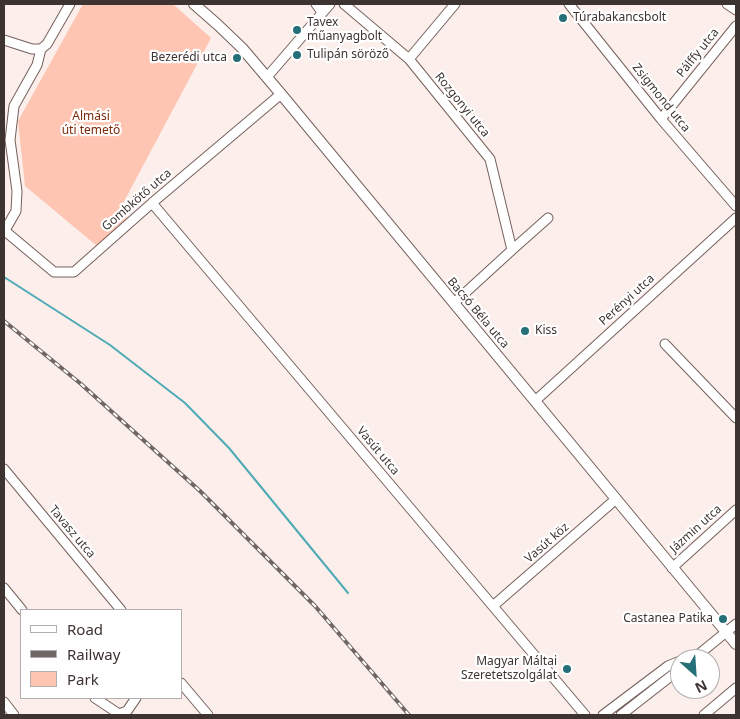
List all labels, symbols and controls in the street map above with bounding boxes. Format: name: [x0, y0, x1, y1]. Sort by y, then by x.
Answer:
place label: Túrabakancsbolt: [573, 11, 666, 25]
marker: Túrabakancsbolt: [557, 12, 569, 24]
place label: Tavex műanyagbolt: [307, 16, 382, 44]
marker: Tavex műanyagbolt: [291, 24, 303, 36]
street label: Pálffy utca: [674, 26, 722, 80]
place label: Tulipán söröző: [307, 48, 389, 62]
marker: Tulipán söröző: [291, 49, 303, 61]
place label: Bezerédi utca: [151, 51, 227, 65]
marker: Bezerédi utca: [231, 52, 243, 64]
street label: Zsigmond utca: [629, 61, 693, 135]
street label: Rozgonyi utca: [432, 70, 492, 140]
park label: Almási úti temető: [62, 110, 120, 138]
street label: Gombkötő utca: [99, 166, 175, 234]
street label: Perényi utca: [596, 271, 658, 329]
street label: Bacsó Béla utca: [444, 275, 512, 351]
place label: Kiss: [535, 324, 557, 338]
marker: Kiss: [519, 325, 531, 337]
street label: Vasút utca: [354, 424, 402, 478]
street label: Jázmin utca: [667, 502, 725, 556]
street label: Tavasz utca: [46, 503, 98, 561]
street label: Vasút köz: [522, 520, 572, 566]
legend: [20, 609, 182, 699]
place label: Castanea Patika: [623, 612, 713, 626]
marker: Castanea Patika: [717, 613, 729, 625]
text: Road: [67, 619, 103, 639]
text: Railway: [67, 644, 120, 664]
north arrow: [670, 649, 720, 699]
place label: Magyar Máltai Szeretetszolgálat: [461, 655, 557, 683]
marker: Magyar Máltai Szeretetszolgálat: [561, 663, 573, 675]
text: Park: [67, 669, 99, 689]
text: N: [692, 676, 711, 698]

